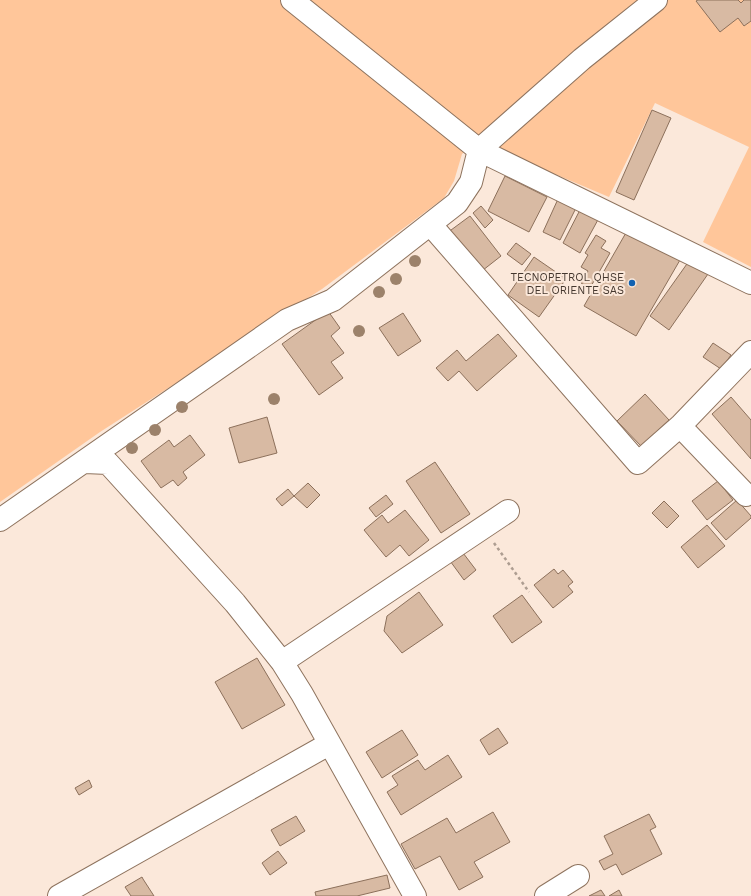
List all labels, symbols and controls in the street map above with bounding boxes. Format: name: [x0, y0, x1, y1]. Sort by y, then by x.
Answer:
place label: TECNOPETROL QHSE DEL ORIENTE SAS: [510, 271, 624, 297]
marker: TECNOPETROL QHSE DEL ORIENTE SAS: [627, 278, 637, 288]

